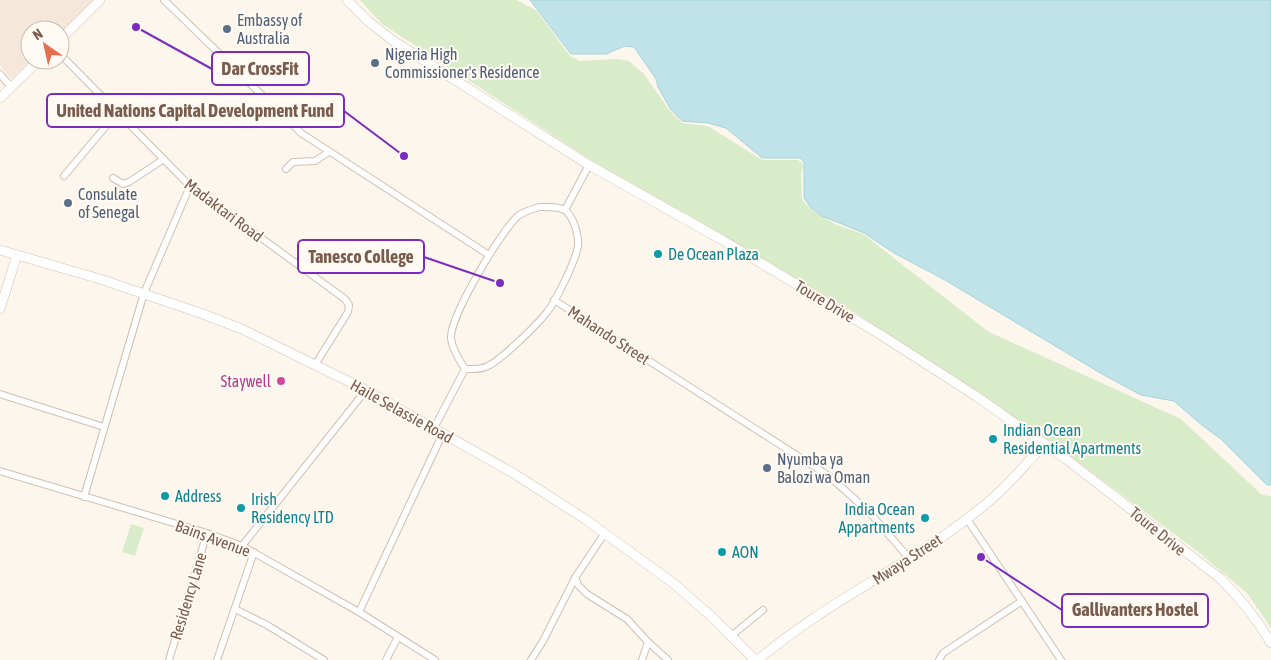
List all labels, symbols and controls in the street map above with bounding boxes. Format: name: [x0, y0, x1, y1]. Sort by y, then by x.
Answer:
place label: Embassy of Australia: [237, 11, 303, 47]
north arrow: [20, 20, 70, 70]
marker: Embassy of Australia: [221, 23, 233, 35]
text: N: [30, 25, 46, 43]
place label: Nigeria High Commissioner's Residence: [385, 45, 540, 81]
callout: Dar CrossFit: [212, 52, 309, 85]
marker: Nigeria High Commissioner's Residence: [369, 57, 381, 69]
text: Dar CrossFit: [221, 58, 300, 79]
callout: United Nations Capital Development Fund: [47, 94, 344, 127]
text: United Nations Capital Development Fund: [56, 100, 334, 121]
street label: Madaktari Road: [181, 175, 267, 245]
place label: Consulate of Senegal: [78, 185, 140, 222]
marker: Consulate of Senegal: [62, 197, 74, 209]
callout: Tanesco College: [298, 240, 424, 273]
place label: De Ocean Plaza: [668, 245, 759, 263]
text: Tanesco College: [308, 246, 414, 267]
marker: De Ocean Plaza: [652, 248, 664, 260]
street label: Toure Drive: [792, 276, 858, 326]
street label: Mahando Street: [565, 302, 653, 368]
place label: Staywell: [221, 372, 272, 391]
marker: Staywell: [275, 375, 287, 387]
street label: Haile Selassie Road: [348, 375, 456, 447]
place label: Indian Ocean Residential Apartments: [1003, 421, 1142, 458]
marker: Indian Ocean Residential Apartments: [987, 433, 999, 445]
place label: Nyumba ya Balozi wa Oman: [777, 450, 870, 486]
marker: Nyumba ya Balozi wa Oman: [761, 462, 773, 474]
place label: Address: [175, 487, 222, 505]
marker: Address: [159, 490, 171, 502]
place label: Irish Residency LTD: [251, 490, 334, 527]
place label: India Ocean Appartments: [839, 500, 915, 537]
marker: Irish Residency LTD: [235, 502, 247, 514]
street label: Toure Drive: [1126, 503, 1190, 559]
marker: India Ocean Appartments: [919, 512, 931, 524]
street label: Bains Avenue: [173, 516, 253, 560]
street label: Mwaya Street: [869, 530, 946, 589]
place label: AON: [732, 543, 759, 561]
marker: AON: [716, 546, 728, 558]
street label: Residency Lane: [166, 550, 211, 642]
callout: Gallivanters Hostel: [1062, 594, 1208, 627]
text: Gallivanters Hostel: [1072, 599, 1198, 620]

